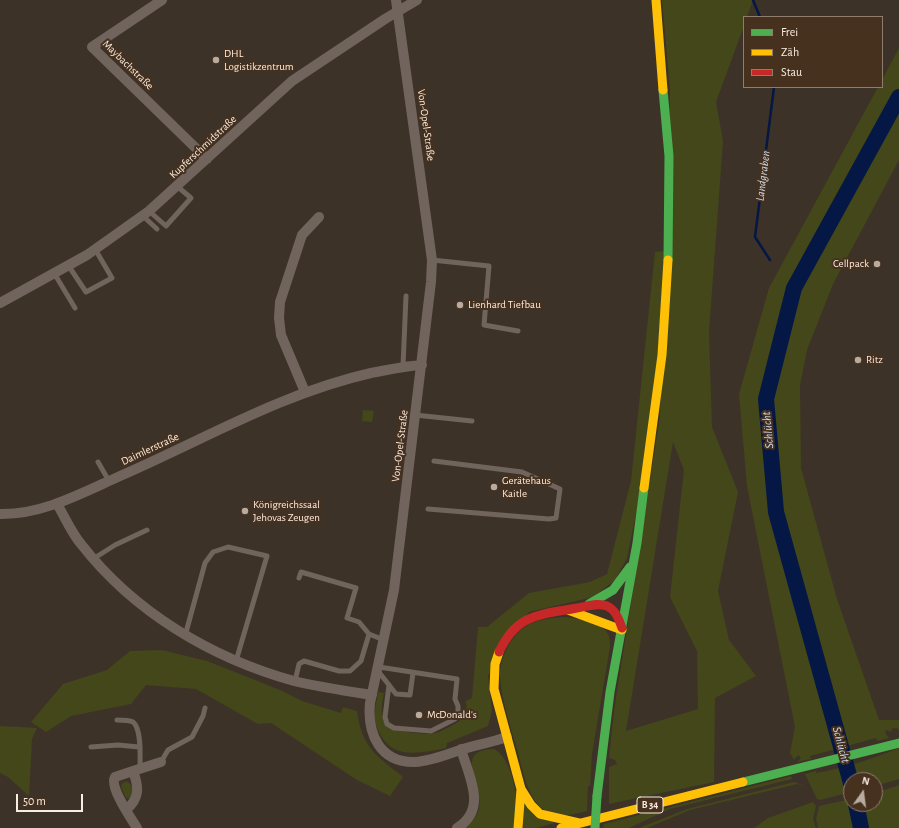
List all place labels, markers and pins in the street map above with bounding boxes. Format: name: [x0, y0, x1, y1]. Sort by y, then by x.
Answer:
place label: DHL Logistikzentrum: [224, 47, 294, 73]
marker: DHL Logistikzentrum: [211, 55, 221, 65]
place label: Cellpack: [833, 257, 869, 271]
marker: Cellpack: [872, 259, 882, 269]
place label: Lienhard Tiefbau: [468, 298, 541, 312]
marker: Lienhard Tiefbau: [455, 300, 465, 310]
place label: Ritz: [866, 353, 883, 367]
marker: Ritz: [853, 355, 863, 365]
place label: Gerätehaus Kaitle: [502, 474, 551, 500]
marker: Gerätehaus Kaitle: [489, 482, 499, 492]
place label: Königreichssaal Jehovas Zeugen: [253, 498, 320, 524]
marker: Königreichssaal Jehovas Zeugen: [240, 506, 250, 516]
place label: McDonald's: [427, 708, 477, 722]
marker: McDonald's: [414, 710, 424, 720]

